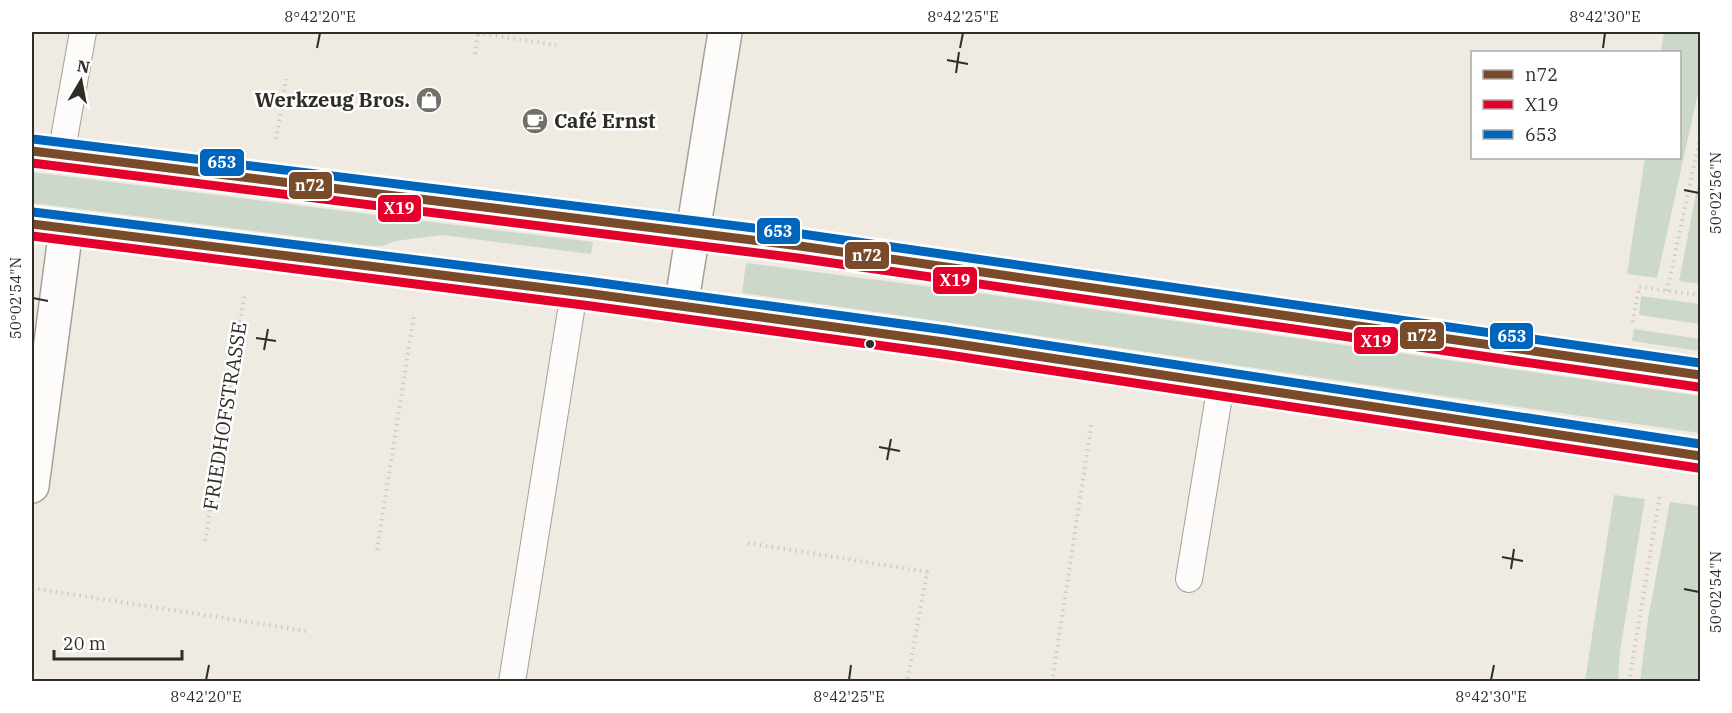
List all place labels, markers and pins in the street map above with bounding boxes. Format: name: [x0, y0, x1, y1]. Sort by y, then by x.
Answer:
shop icon: Werkzeug Bros.: [414, 85, 444, 115]
place label: Werkzeug Bros.: [255, 86, 410, 113]
cafe icon: Café Ernst: [520, 106, 550, 136]
place label: Café Ernst: [554, 107, 656, 134]
unlabelled marker: [864, 338, 876, 350]

